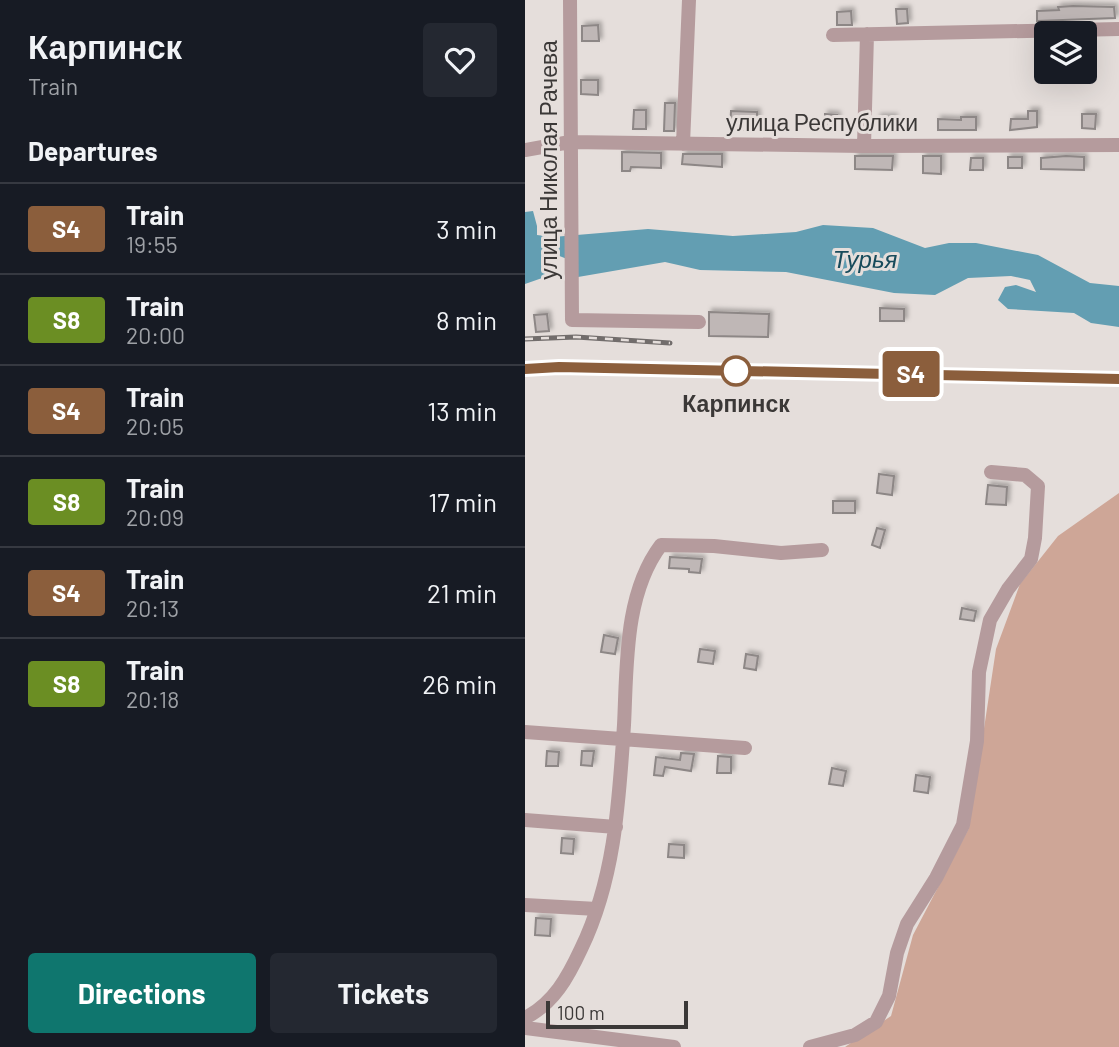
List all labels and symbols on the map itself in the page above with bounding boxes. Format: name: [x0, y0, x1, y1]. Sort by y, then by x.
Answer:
street label: улица Николая Рачева: [534, 40, 562, 280]
street label: улица Республики: [726, 108, 918, 136]
water label: Турья: [833, 244, 898, 273]
line badge: S4: [879, 351, 943, 397]
marker: Карпинск: [721, 356, 751, 386]
place label: Карпинск: [682, 389, 790, 417]
scale bar: [546, 998, 688, 1030]

